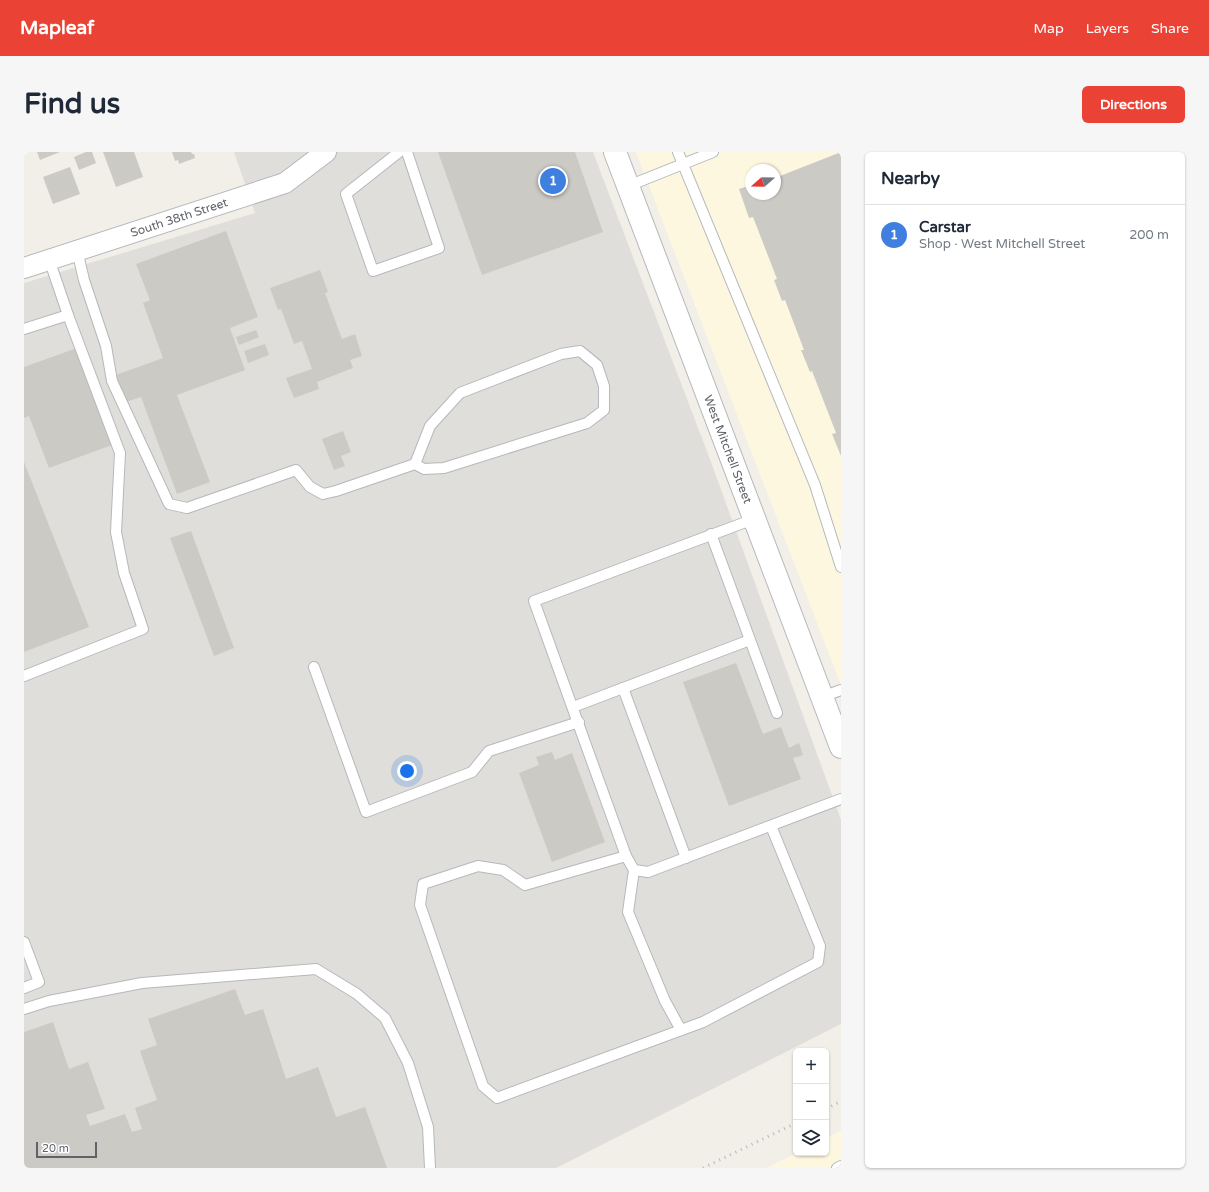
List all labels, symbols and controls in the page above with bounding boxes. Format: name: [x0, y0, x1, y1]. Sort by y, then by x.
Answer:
text: Mapleaf: [20, 17, 94, 39]
text: Map: [1034, 20, 1064, 37]
text: Layers: [1086, 20, 1129, 37]
text: Share: [1151, 20, 1189, 37]
button: Directions: [1082, 86, 1185, 123]
text: Find us: [24, 87, 120, 121]
north arrow: [745, 164, 781, 200]
pin: 1: [540, 166, 566, 196]
text: Nearby: [881, 168, 940, 189]
street label: South 38th Street: [129, 195, 230, 240]
text: Carstar: [919, 218, 971, 236]
text: 1: [890, 227, 898, 243]
text: 200 m: [1129, 227, 1169, 243]
text: Shop · West Mitchell Street: [919, 236, 1085, 252]
street label: West Mitchell Street: [701, 393, 755, 506]
your location: [397, 761, 417, 781]
map controls: [793, 1048, 829, 1156]
button: +: [793, 1048, 829, 1084]
button: −: [793, 1084, 829, 1120]
button: layers: [793, 1120, 829, 1156]
scale bar: [36, 1140, 97, 1159]
text: 20 m: [42, 1142, 69, 1155]

